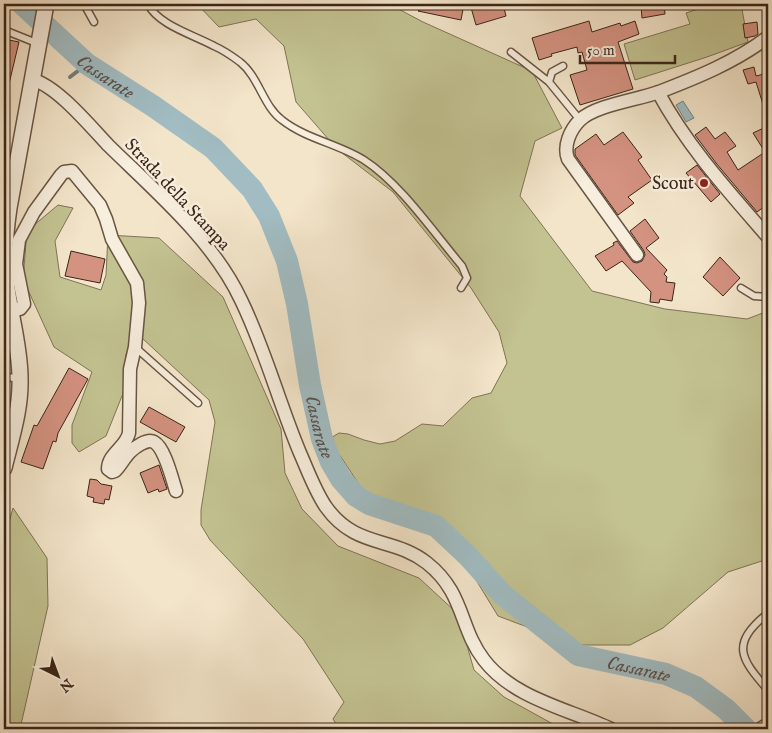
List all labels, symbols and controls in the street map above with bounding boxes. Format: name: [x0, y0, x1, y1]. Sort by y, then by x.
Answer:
scale bar: [580, 32, 674, 64]
text: 50 m: [587, 41, 615, 60]
water label: Cassarate: [70, 50, 139, 106]
street label: Strada della Stampa: [119, 134, 235, 256]
place label: Scout: [652, 173, 694, 196]
marker: Scout: [698, 177, 710, 189]
water label: Cassarate: [299, 393, 339, 463]
north arrow: [32, 650, 82, 700]
water label: Cassarate: [605, 652, 675, 689]
text: N: [56, 674, 77, 696]

